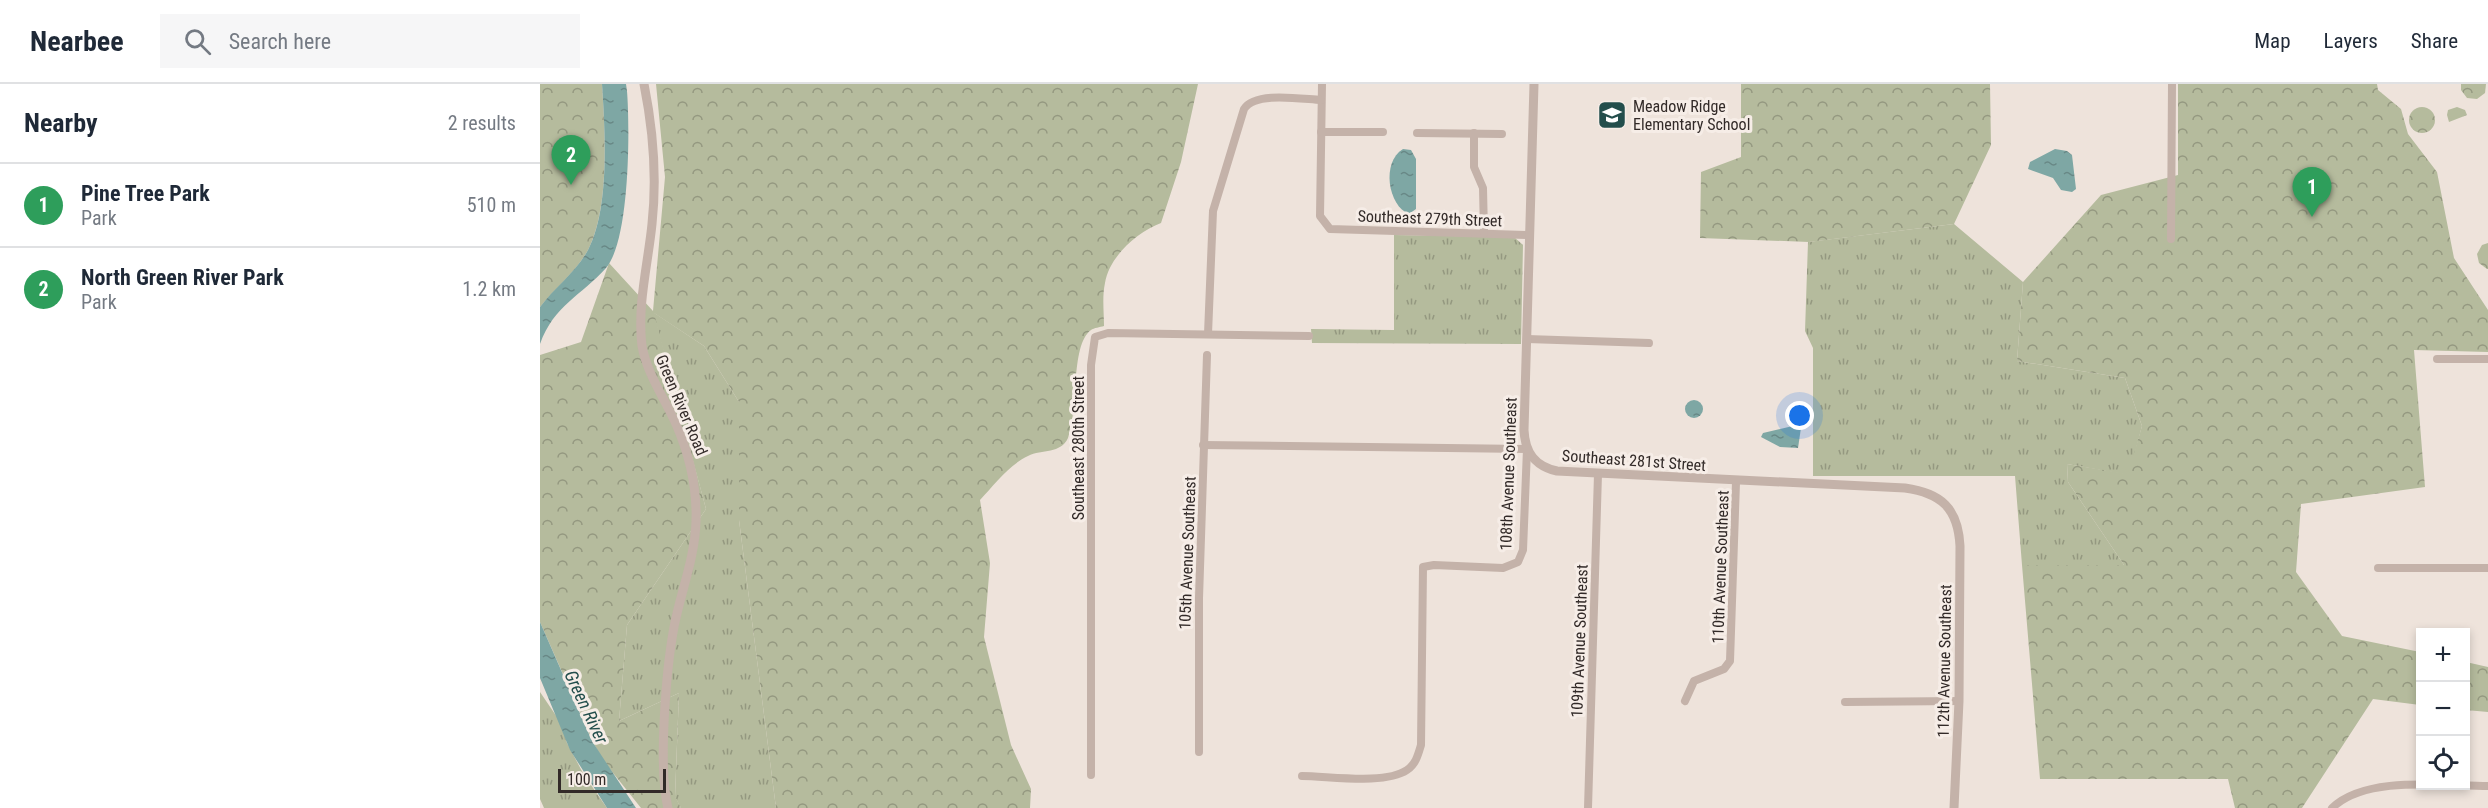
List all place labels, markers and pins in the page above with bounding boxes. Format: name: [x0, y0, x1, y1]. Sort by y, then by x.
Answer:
place label: Meadow Ridge Elementary School: [1633, 97, 1750, 134]
school or university icon: Meadow Ridge Elementary School: [1596, 99, 1628, 131]
pin: 2: [552, 135, 591, 185]
pin: 1: [2292, 168, 2332, 217]

